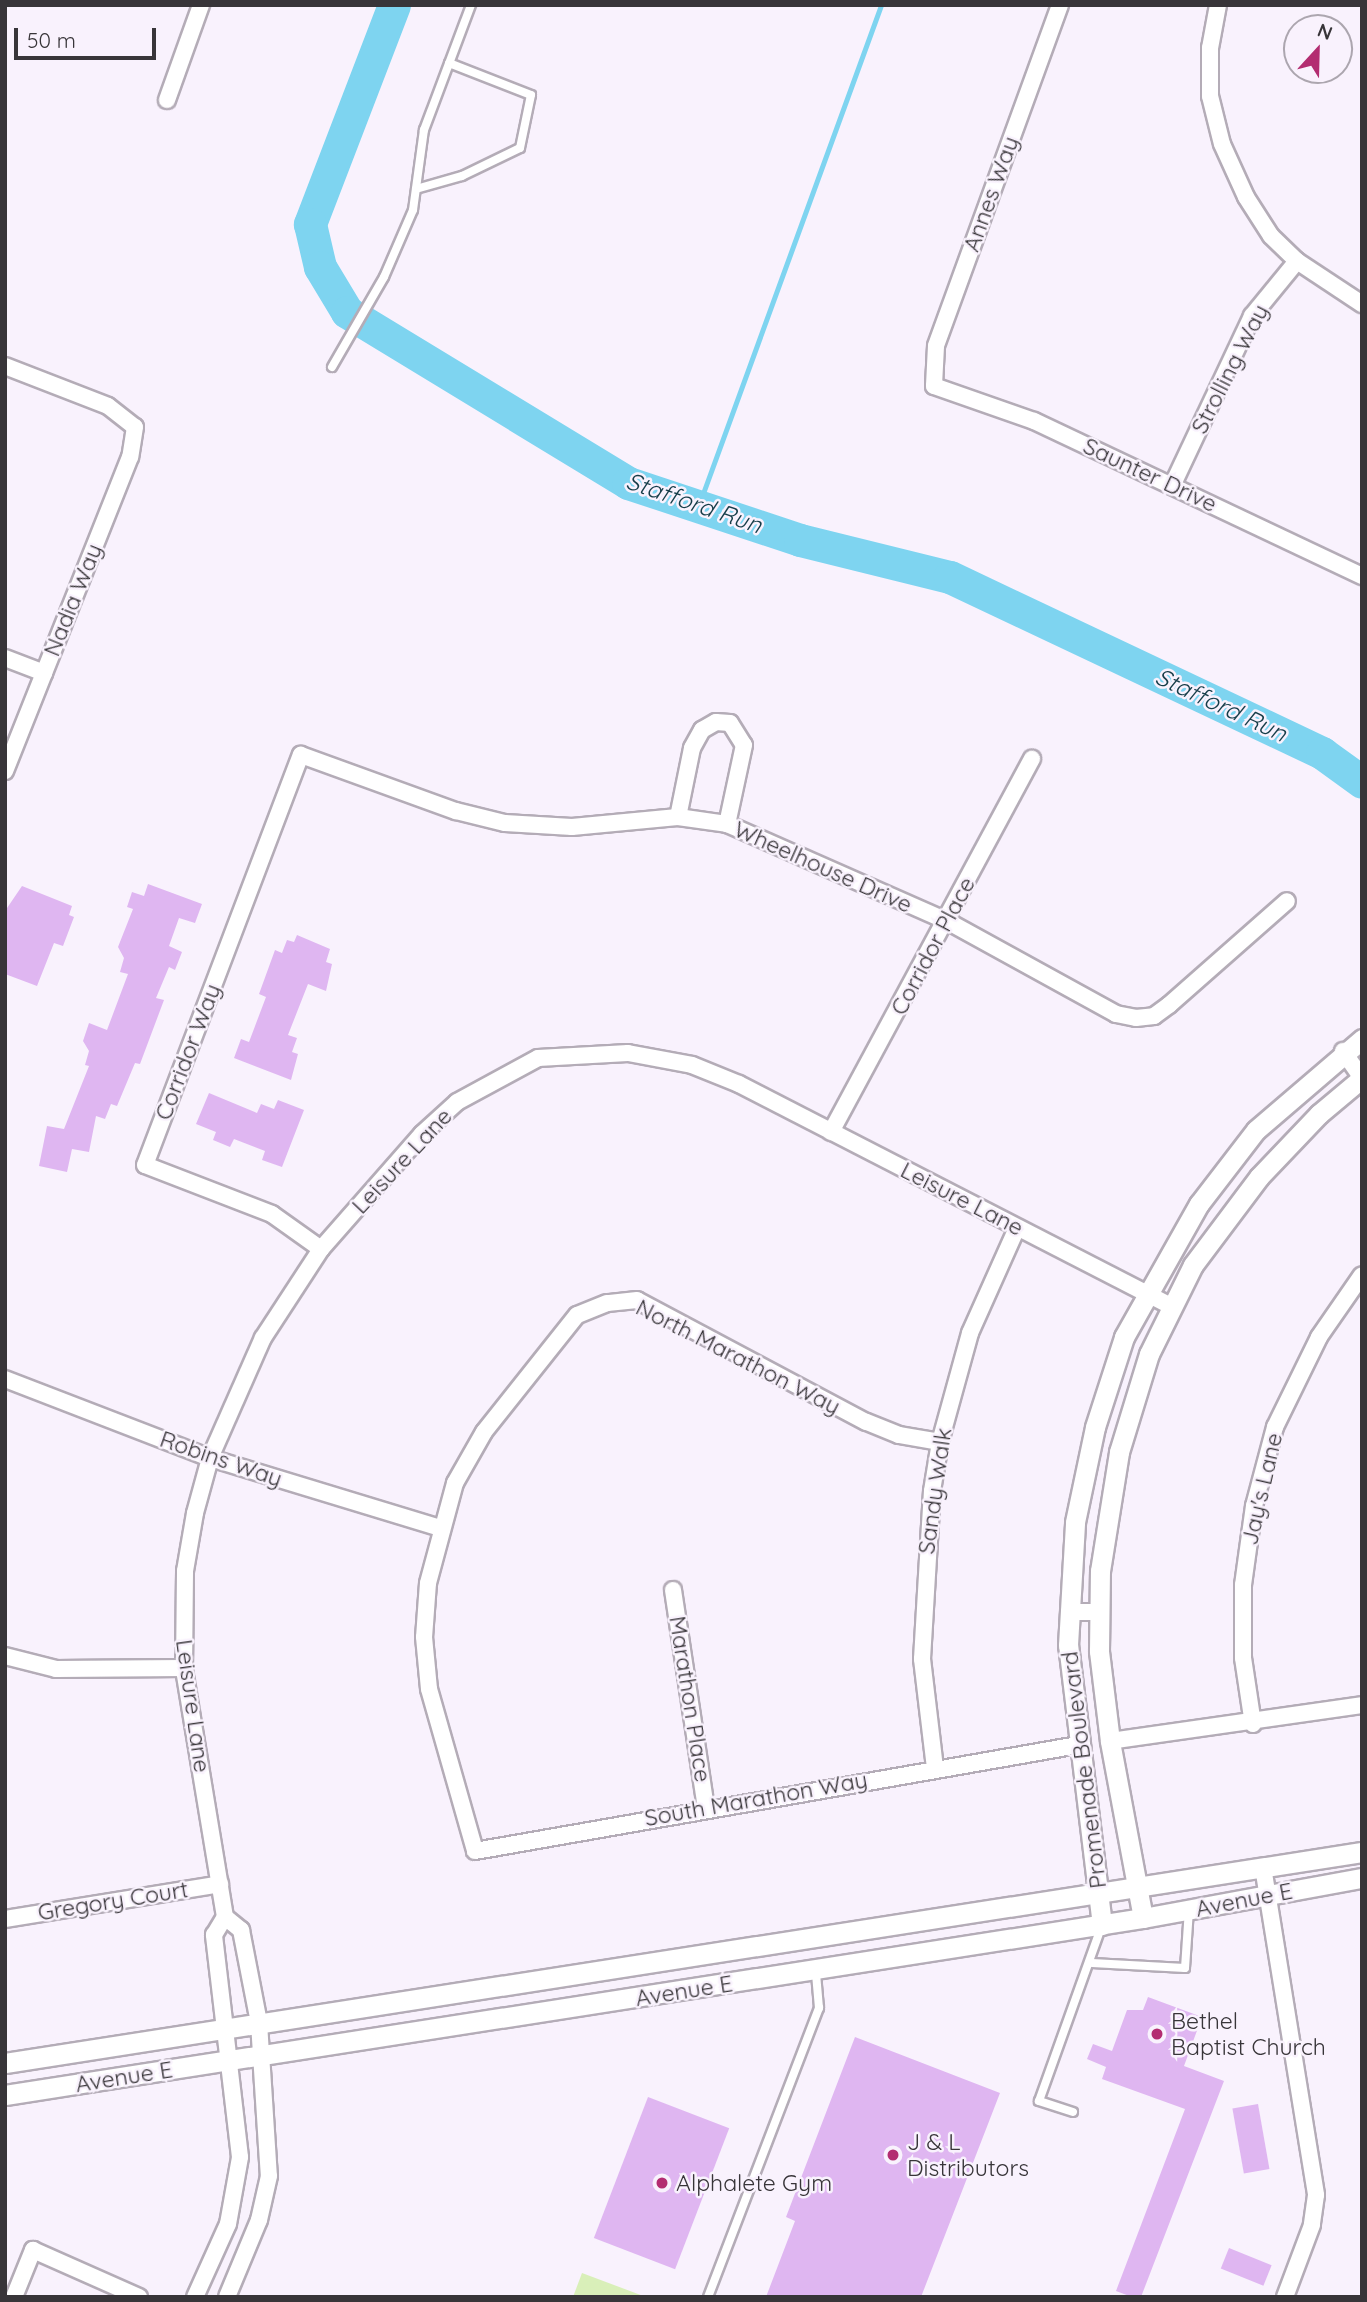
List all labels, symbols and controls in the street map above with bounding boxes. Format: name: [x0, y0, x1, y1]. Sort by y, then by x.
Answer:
scale bar: [18, 14, 159, 58]
north arrow: [1283, 14, 1353, 84]
text: N: [1314, 18, 1336, 45]
text: 50 m: [27, 27, 76, 53]
street label: Annes Way: [957, 133, 1025, 255]
street label: Strolling Way: [1186, 300, 1274, 438]
street label: Saunter Drive: [1079, 432, 1221, 518]
water label: Stafford Run: [623, 466, 765, 540]
street label: Nadia Way: [38, 540, 108, 660]
water label: Stafford Run: [1151, 662, 1291, 748]
street label: Wheelhouse Drive: [730, 815, 916, 919]
street label: Corridor Place: [885, 872, 981, 1020]
street label: Corridor Way: [149, 980, 227, 1124]
street label: Leisure Lane: [346, 1103, 458, 1219]
street label: Leisure Lane: [896, 1156, 1028, 1242]
street label: North Marathon Way: [631, 1294, 845, 1420]
street label: Robins Way: [156, 1425, 286, 1493]
street label: Sandy Walk: [912, 1426, 958, 1556]
street label: Jay's Lane: [1236, 1430, 1288, 1548]
street label: Marathon Place: [663, 1614, 717, 1784]
street label: Leisure Lane: [170, 1638, 216, 1774]
street label: Promenade Boulevard: [1056, 1650, 1112, 1890]
street label: South Marathon Way: [642, 1766, 870, 1832]
street label: Gregory Court: [36, 1875, 190, 1927]
street label: Avenue E: [1193, 1877, 1295, 1923]
street label: Avenue E: [633, 1970, 735, 2012]
place label: Bethel Baptist Church: [1171, 2007, 1326, 2061]
marker: Bethel Baptist Church: [1149, 2026, 1165, 2042]
street label: Avenue E: [73, 2056, 175, 2098]
place label: J & L Distributors: [907, 2128, 1029, 2182]
marker: J & L Distributors: [885, 2147, 901, 2163]
place label: Alphalete Gym: [676, 2169, 832, 2197]
marker: Alphalete Gym: [654, 2175, 670, 2191]

